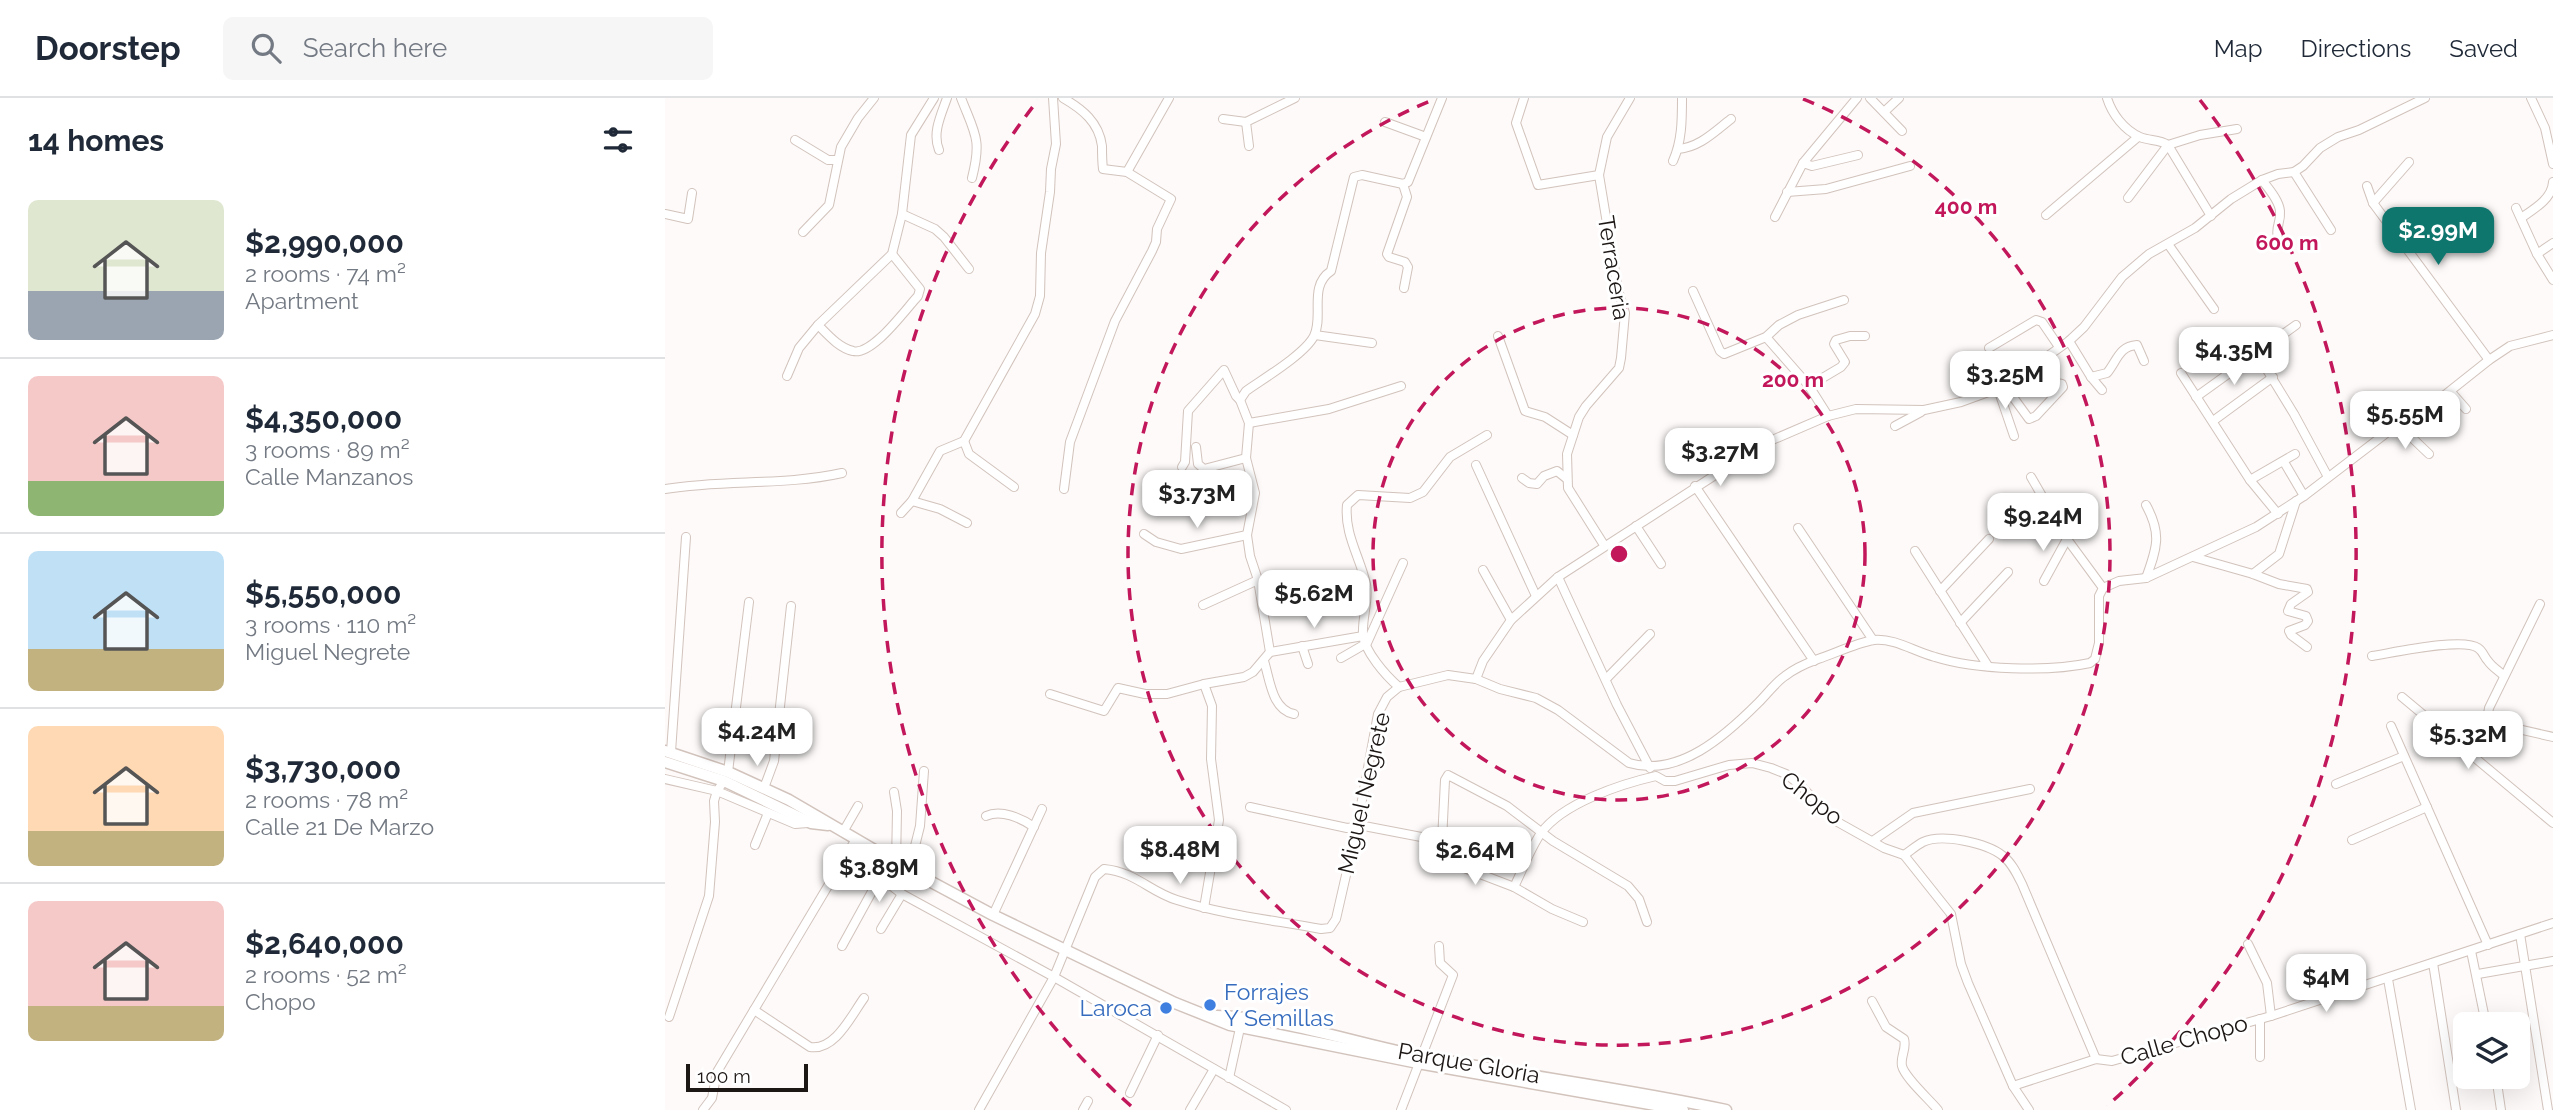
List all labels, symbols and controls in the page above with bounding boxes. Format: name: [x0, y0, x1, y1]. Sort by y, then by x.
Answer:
search box: [223, 17, 713, 80]
text: Doorstep: [35, 29, 181, 68]
icon: search: [247, 29, 285, 67]
text: Search here: [303, 33, 447, 63]
text: Map: [2214, 34, 2263, 63]
text: Directions: [2301, 34, 2411, 63]
text: Saved: [2449, 34, 2518, 63]
icon: filters: [599, 121, 637, 159]
text: 14 homes: [28, 123, 164, 158]
text: 400 m: [1935, 194, 1997, 219]
pin: $2.99M: [2381, 208, 2495, 267]
street label: Terraceria: [1593, 214, 1636, 322]
text: $2.99M: [2398, 216, 2478, 243]
text: $2,990,000: [245, 225, 404, 260]
icon: home: [84, 228, 168, 312]
text: 600 m: [2255, 230, 2319, 255]
text: 2 rooms · 74 m²: [245, 260, 406, 287]
text: Apartment: [245, 287, 359, 314]
pin: $4.35M: [2177, 328, 2291, 387]
text: $4.35M: [2195, 336, 2273, 363]
pin: $3.25M: [1948, 352, 2062, 411]
text: $3.25M: [1966, 360, 2044, 387]
text: 200 m: [1762, 367, 1824, 392]
pin: $5.55M: [2348, 392, 2462, 451]
text: $5.55M: [2366, 400, 2444, 427]
text: $4,350,000: [245, 401, 402, 436]
icon: home: [84, 404, 168, 488]
pin: $3.27M: [1663, 428, 1777, 488]
text: 3 rooms · 89 m²: [245, 436, 410, 463]
text: $3.27M: [1681, 437, 1759, 464]
text: Calle Manzanos: [245, 463, 413, 490]
pin: $3.73M: [1140, 470, 1254, 530]
text: $3.73M: [1158, 479, 1236, 506]
pin: $9.24M: [1986, 494, 2100, 553]
text: $9.24M: [2003, 502, 2083, 529]
centre of rings: [1607, 542, 1631, 566]
pin: $5.62M: [1257, 570, 1371, 630]
text: $5,550,000: [245, 576, 401, 611]
icon: home: [84, 579, 168, 663]
text: $5.62M: [1274, 579, 1354, 606]
text: 3 rooms · 110 m²: [245, 611, 416, 638]
text: Miguel Negrete: [245, 638, 410, 665]
pin: $4.24M: [700, 708, 814, 768]
street label: Miguel Negrete: [1332, 709, 1395, 876]
pin: $5.32M: [2411, 712, 2525, 771]
text: $4.24M: [718, 717, 796, 744]
text: $5.32M: [2429, 720, 2507, 747]
text: $3,730,000: [245, 751, 401, 786]
icon: home: [84, 754, 168, 838]
street label: Chopo: [1776, 765, 1848, 830]
text: 2 rooms · 78 m²: [245, 786, 408, 813]
text: Calle 21 De Marzo: [245, 813, 434, 840]
pin: $8.48M: [1123, 826, 1237, 886]
pin: $2.64M: [1418, 828, 1532, 887]
text: $8.48M: [1140, 835, 1220, 862]
text: $2.64M: [1435, 836, 1515, 863]
pin: $3.89M: [822, 844, 936, 904]
text: $3.89M: [839, 853, 919, 880]
text: $2,640,000: [245, 926, 404, 961]
icon: home: [84, 929, 168, 1013]
pin: $4M: [2292, 954, 2360, 1014]
text: 2 rooms · 52 m²: [245, 961, 407, 988]
text: $4M: [2302, 963, 2350, 990]
place label: Forrajes Y Semillas: [1224, 978, 1334, 1031]
text: Chopo: [245, 988, 316, 1015]
place label: Laroca: [1080, 994, 1152, 1021]
marker: Forrajes Y Semillas: [1202, 997, 1218, 1013]
marker: Laroca: [1158, 1000, 1174, 1016]
street label: Calle Chopo: [2117, 1008, 2251, 1071]
map controls: [2453, 1012, 2530, 1089]
button: layers: [2453, 1012, 2530, 1089]
street label: Parque Gloria: [1396, 1037, 1542, 1088]
scale bar: [686, 1061, 809, 1093]
text: 100 m: [697, 1065, 751, 1087]

